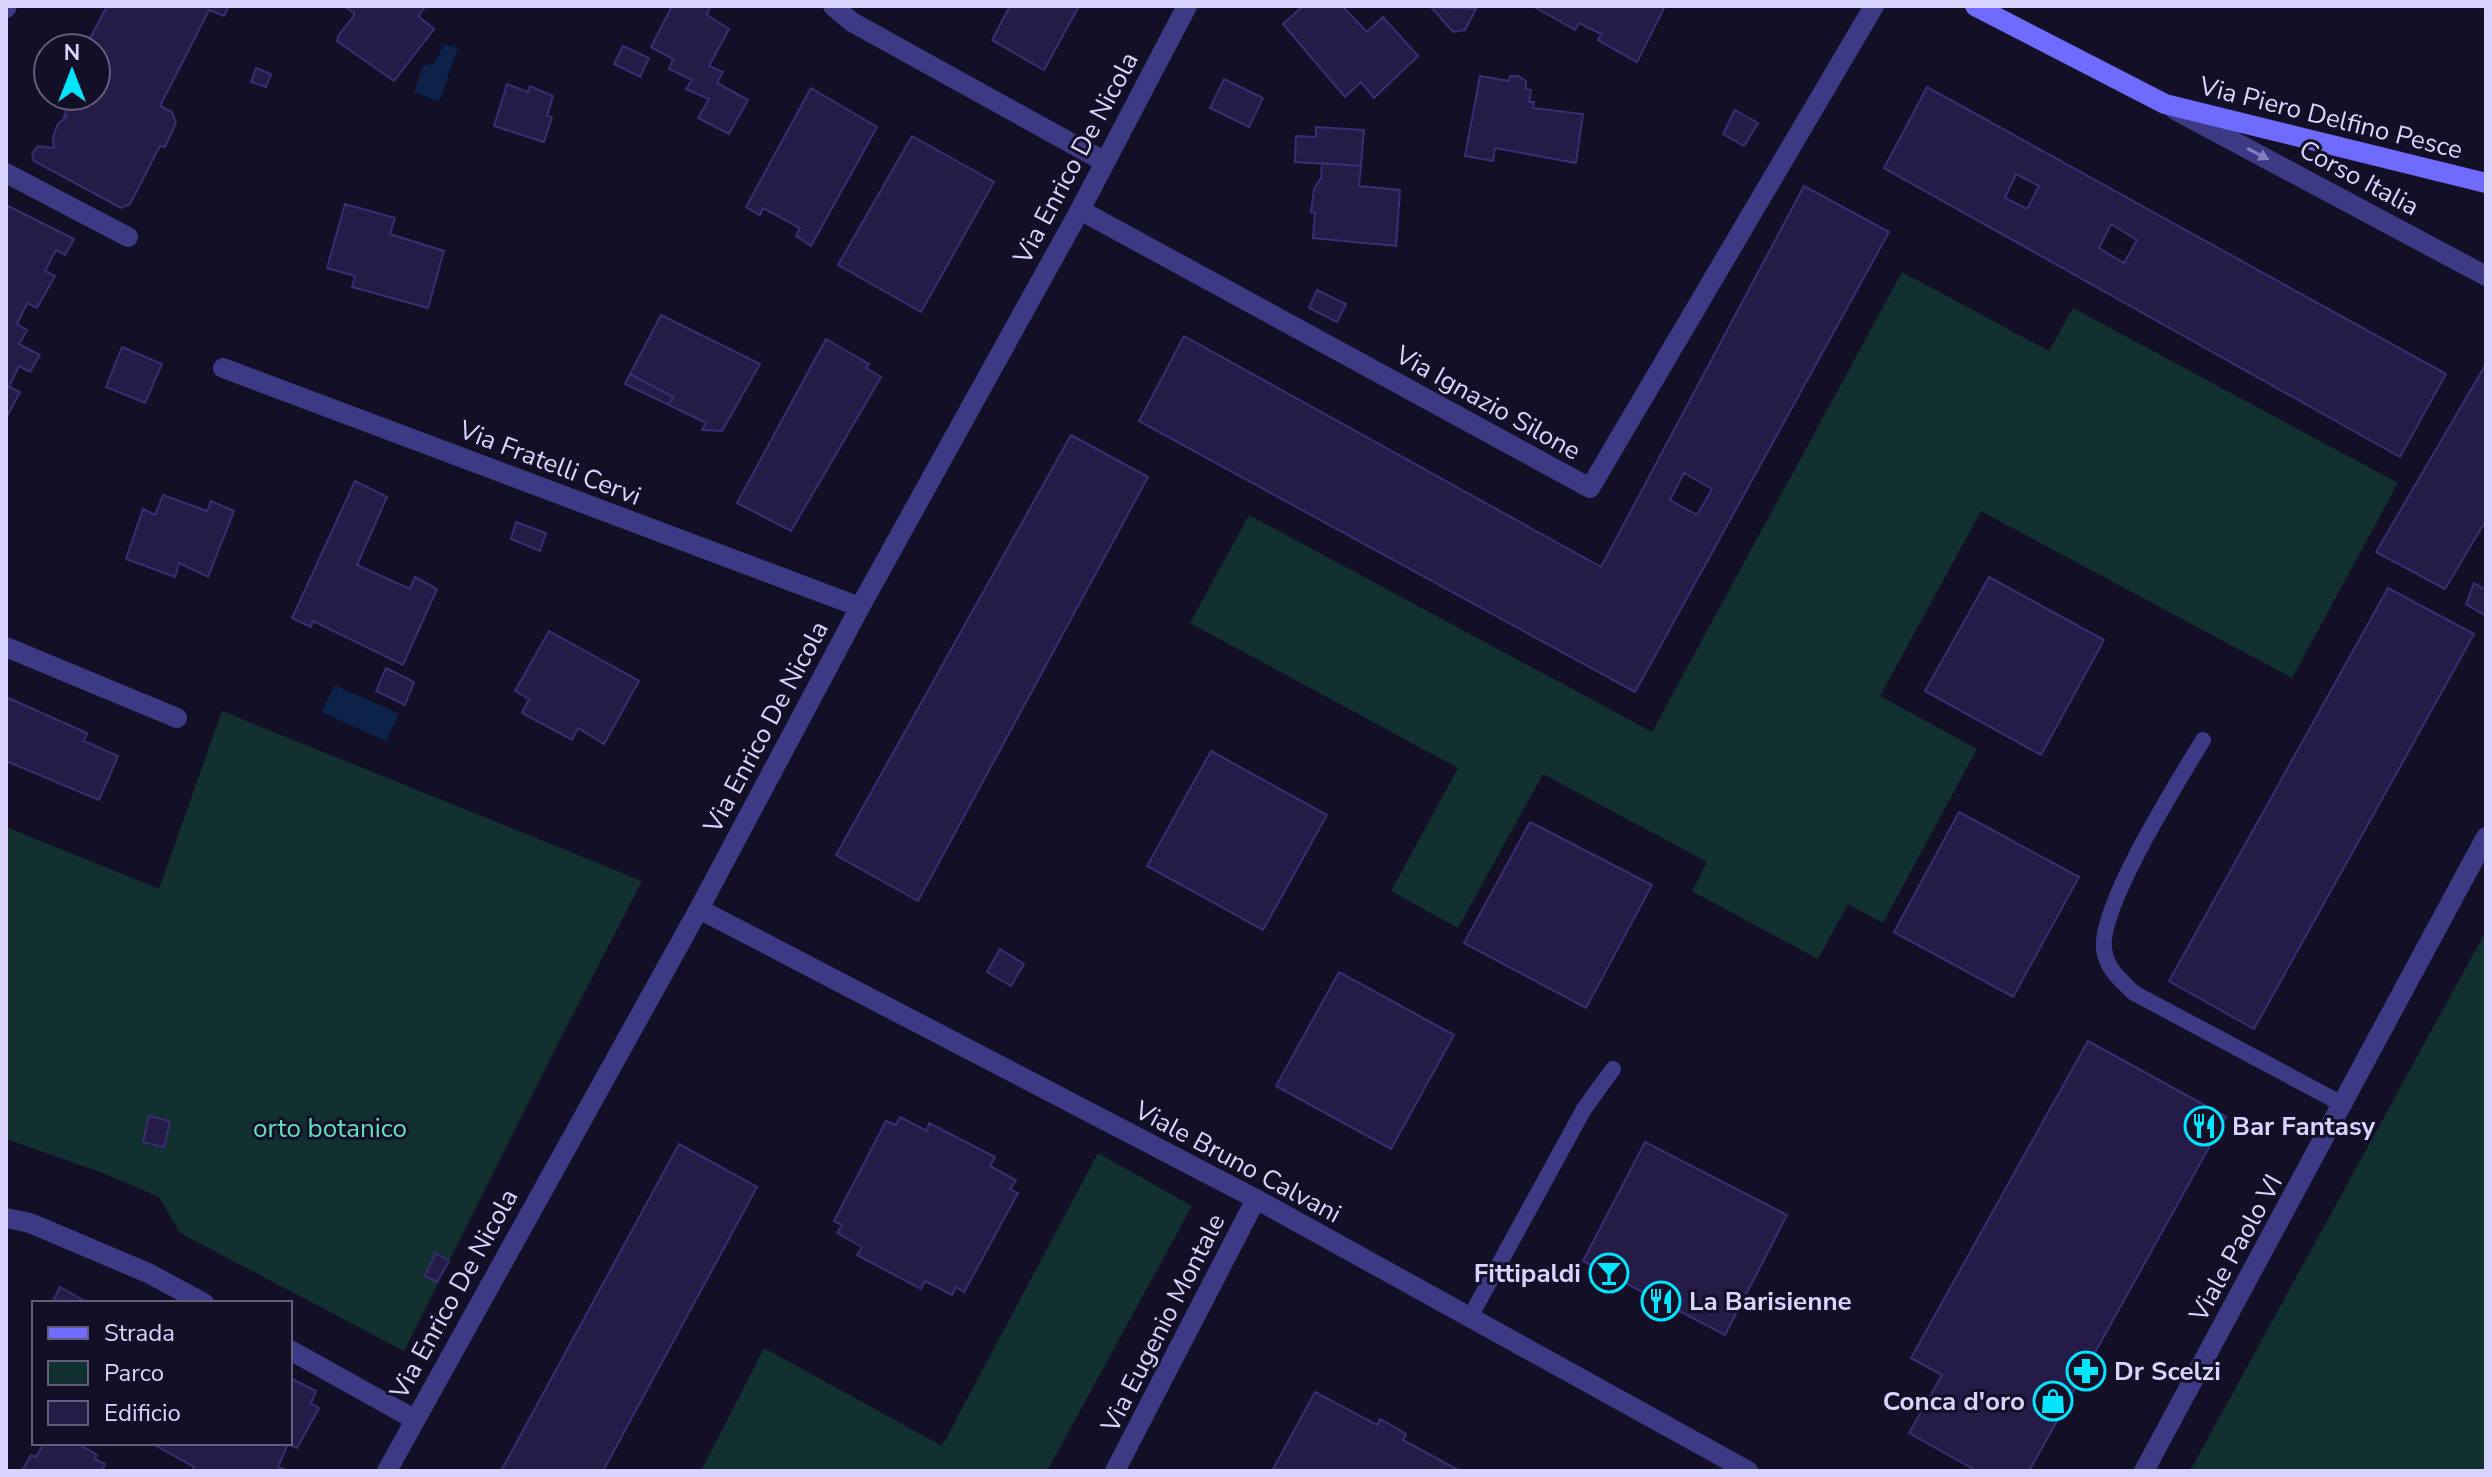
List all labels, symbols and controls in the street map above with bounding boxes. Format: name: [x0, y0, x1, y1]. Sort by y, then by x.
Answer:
north arrow: [32, 32, 112, 112]
text: N: [64, 38, 80, 68]
street label: Via Enrico De Nicola: [1005, 46, 1147, 271]
street label: Via Piero Delfino Pesce: [2195, 68, 2466, 168]
street label: Corso Italia: [2293, 132, 2425, 224]
one-way arrow: [2247, 147, 2269, 161]
street label: Via Ignazio Silone: [1388, 337, 1587, 468]
street label: Via Fratelli Cervi: [453, 412, 646, 514]
street label: Via Enrico De Nicola: [695, 615, 837, 840]
street label: Viale Bruno Calvani: [1128, 1092, 1347, 1231]
restaurant icon: Bar Fantasy: [2183, 1105, 2225, 1147]
place label: Bar Fantasy: [2232, 1109, 2375, 1144]
park label: orto botanico: [253, 1111, 407, 1146]
street label: Viale Paolo VI: [2181, 1168, 2291, 1329]
street label: Via Enrico De Nicola: [381, 1183, 526, 1406]
street label: Via Eugenio Montale: [1092, 1208, 1233, 1439]
bar icon: Fittipaldi: [1588, 1252, 1630, 1294]
place label: Fittipaldi: [1474, 1256, 1581, 1291]
restaurant icon: La Barisienne: [1640, 1280, 1682, 1322]
place label: La Barisienne: [1689, 1284, 1852, 1319]
legend: [32, 1301, 292, 1445]
text: Strada: [104, 1317, 175, 1349]
pharmacy icon: Dr Scelzi: [2065, 1350, 2107, 1392]
place label: Dr Scelzi: [2114, 1354, 2221, 1389]
text: Parco: [104, 1357, 164, 1389]
shop icon: Conca d'oro: [2032, 1380, 2074, 1422]
place label: Conca d'oro: [1883, 1384, 2025, 1419]
text: Edificio: [104, 1397, 181, 1429]

